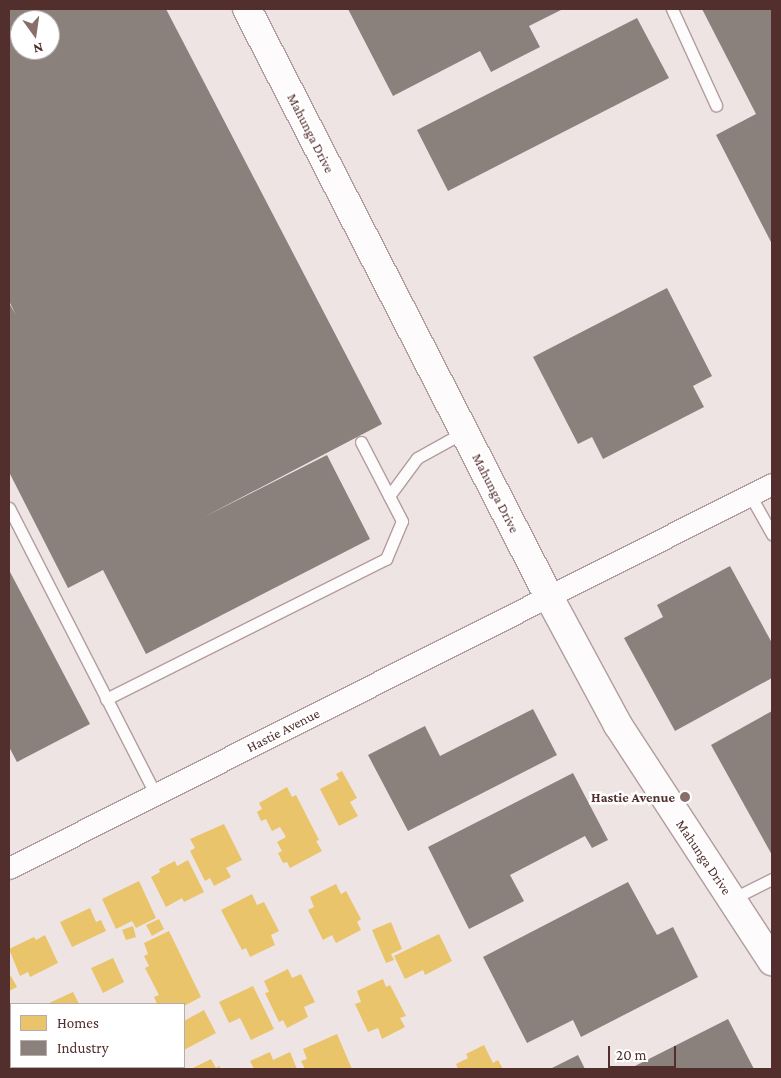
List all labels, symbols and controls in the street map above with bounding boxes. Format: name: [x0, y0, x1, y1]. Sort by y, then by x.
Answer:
north arrow: [10, 10, 60, 60]
text: N: [32, 40, 45, 57]
street label: Mahunga Drive: [284, 91, 338, 175]
street label: Mahunga Drive: [469, 451, 523, 535]
street label: Hastie Avenue: [244, 704, 322, 756]
place label: Hastie Avenue: [591, 789, 675, 805]
marker: Hastie Avenue: [679, 791, 691, 803]
street label: Mahunga Drive: [673, 816, 735, 898]
legend: [10, 1003, 185, 1068]
text: Homes: [57, 1015, 99, 1031]
scale bar: [611, 1036, 678, 1068]
text: Industry: [57, 1040, 109, 1056]
text: 20 m: [616, 1047, 647, 1063]

